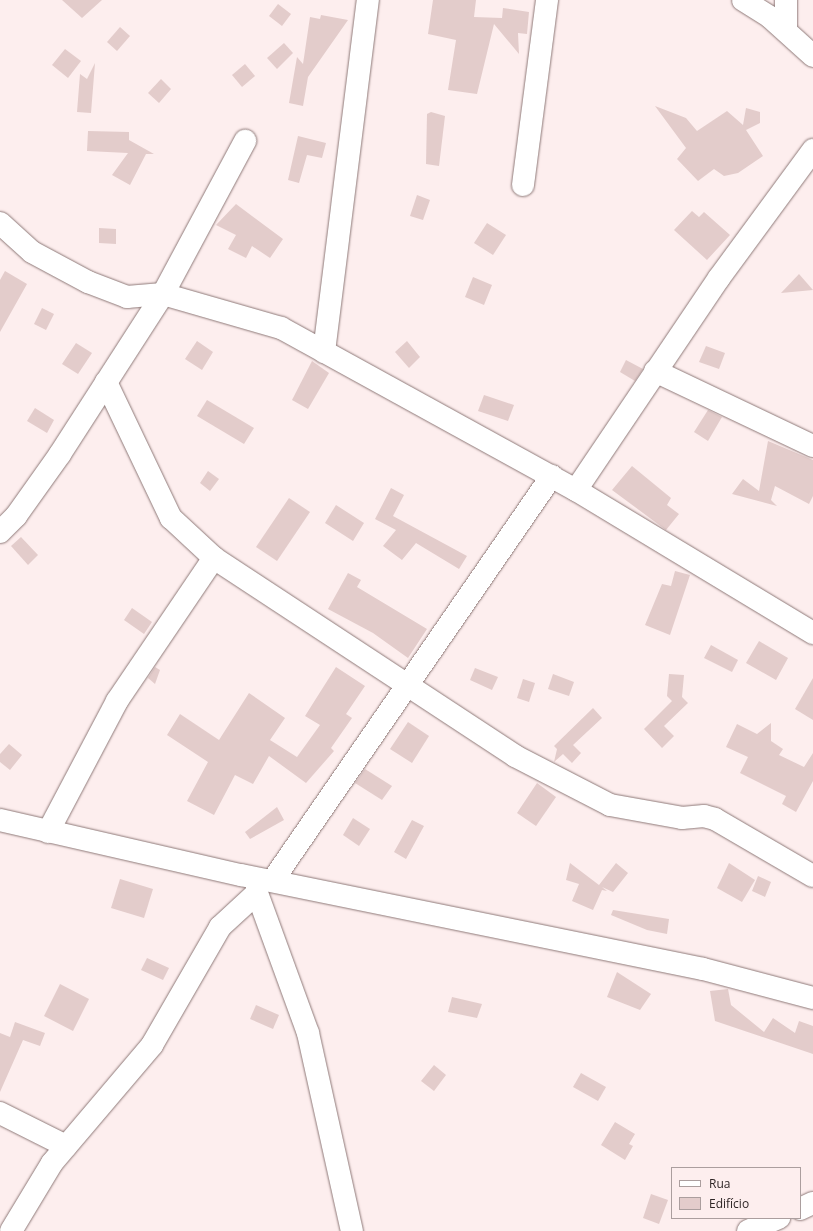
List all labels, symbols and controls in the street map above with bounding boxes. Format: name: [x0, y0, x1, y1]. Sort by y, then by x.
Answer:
legend: [671, 1167, 801, 1219]
text: Rua: [709, 1175, 730, 1192]
text: Edifício: [709, 1195, 749, 1212]

